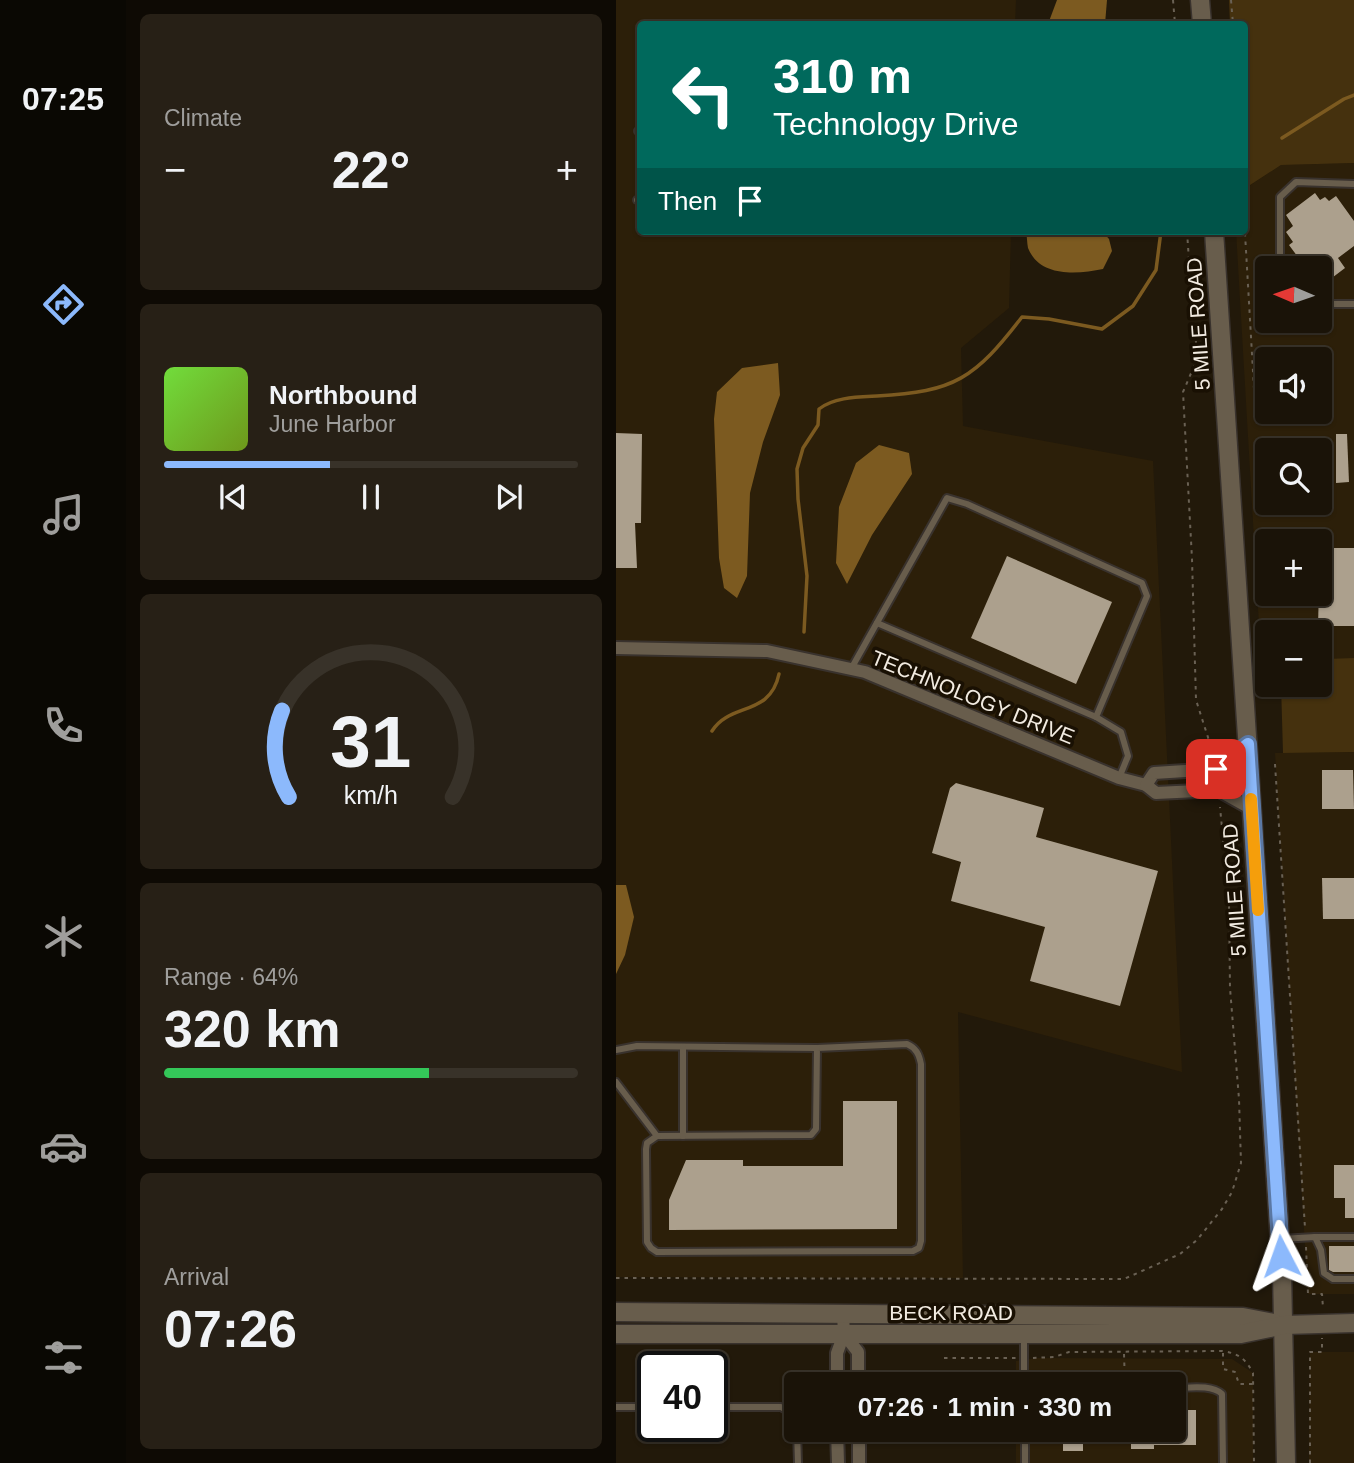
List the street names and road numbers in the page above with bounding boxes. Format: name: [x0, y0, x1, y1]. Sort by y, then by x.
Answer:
street label: 5 MILE ROAD: [1182, 257, 1214, 391]
street label: TECHNOLOGY DRIVE: [868, 646, 1078, 748]
street label: 5 MILE ROAD: [1218, 823, 1250, 957]
street label: BECK ROAD: [889, 1301, 1013, 1324]

